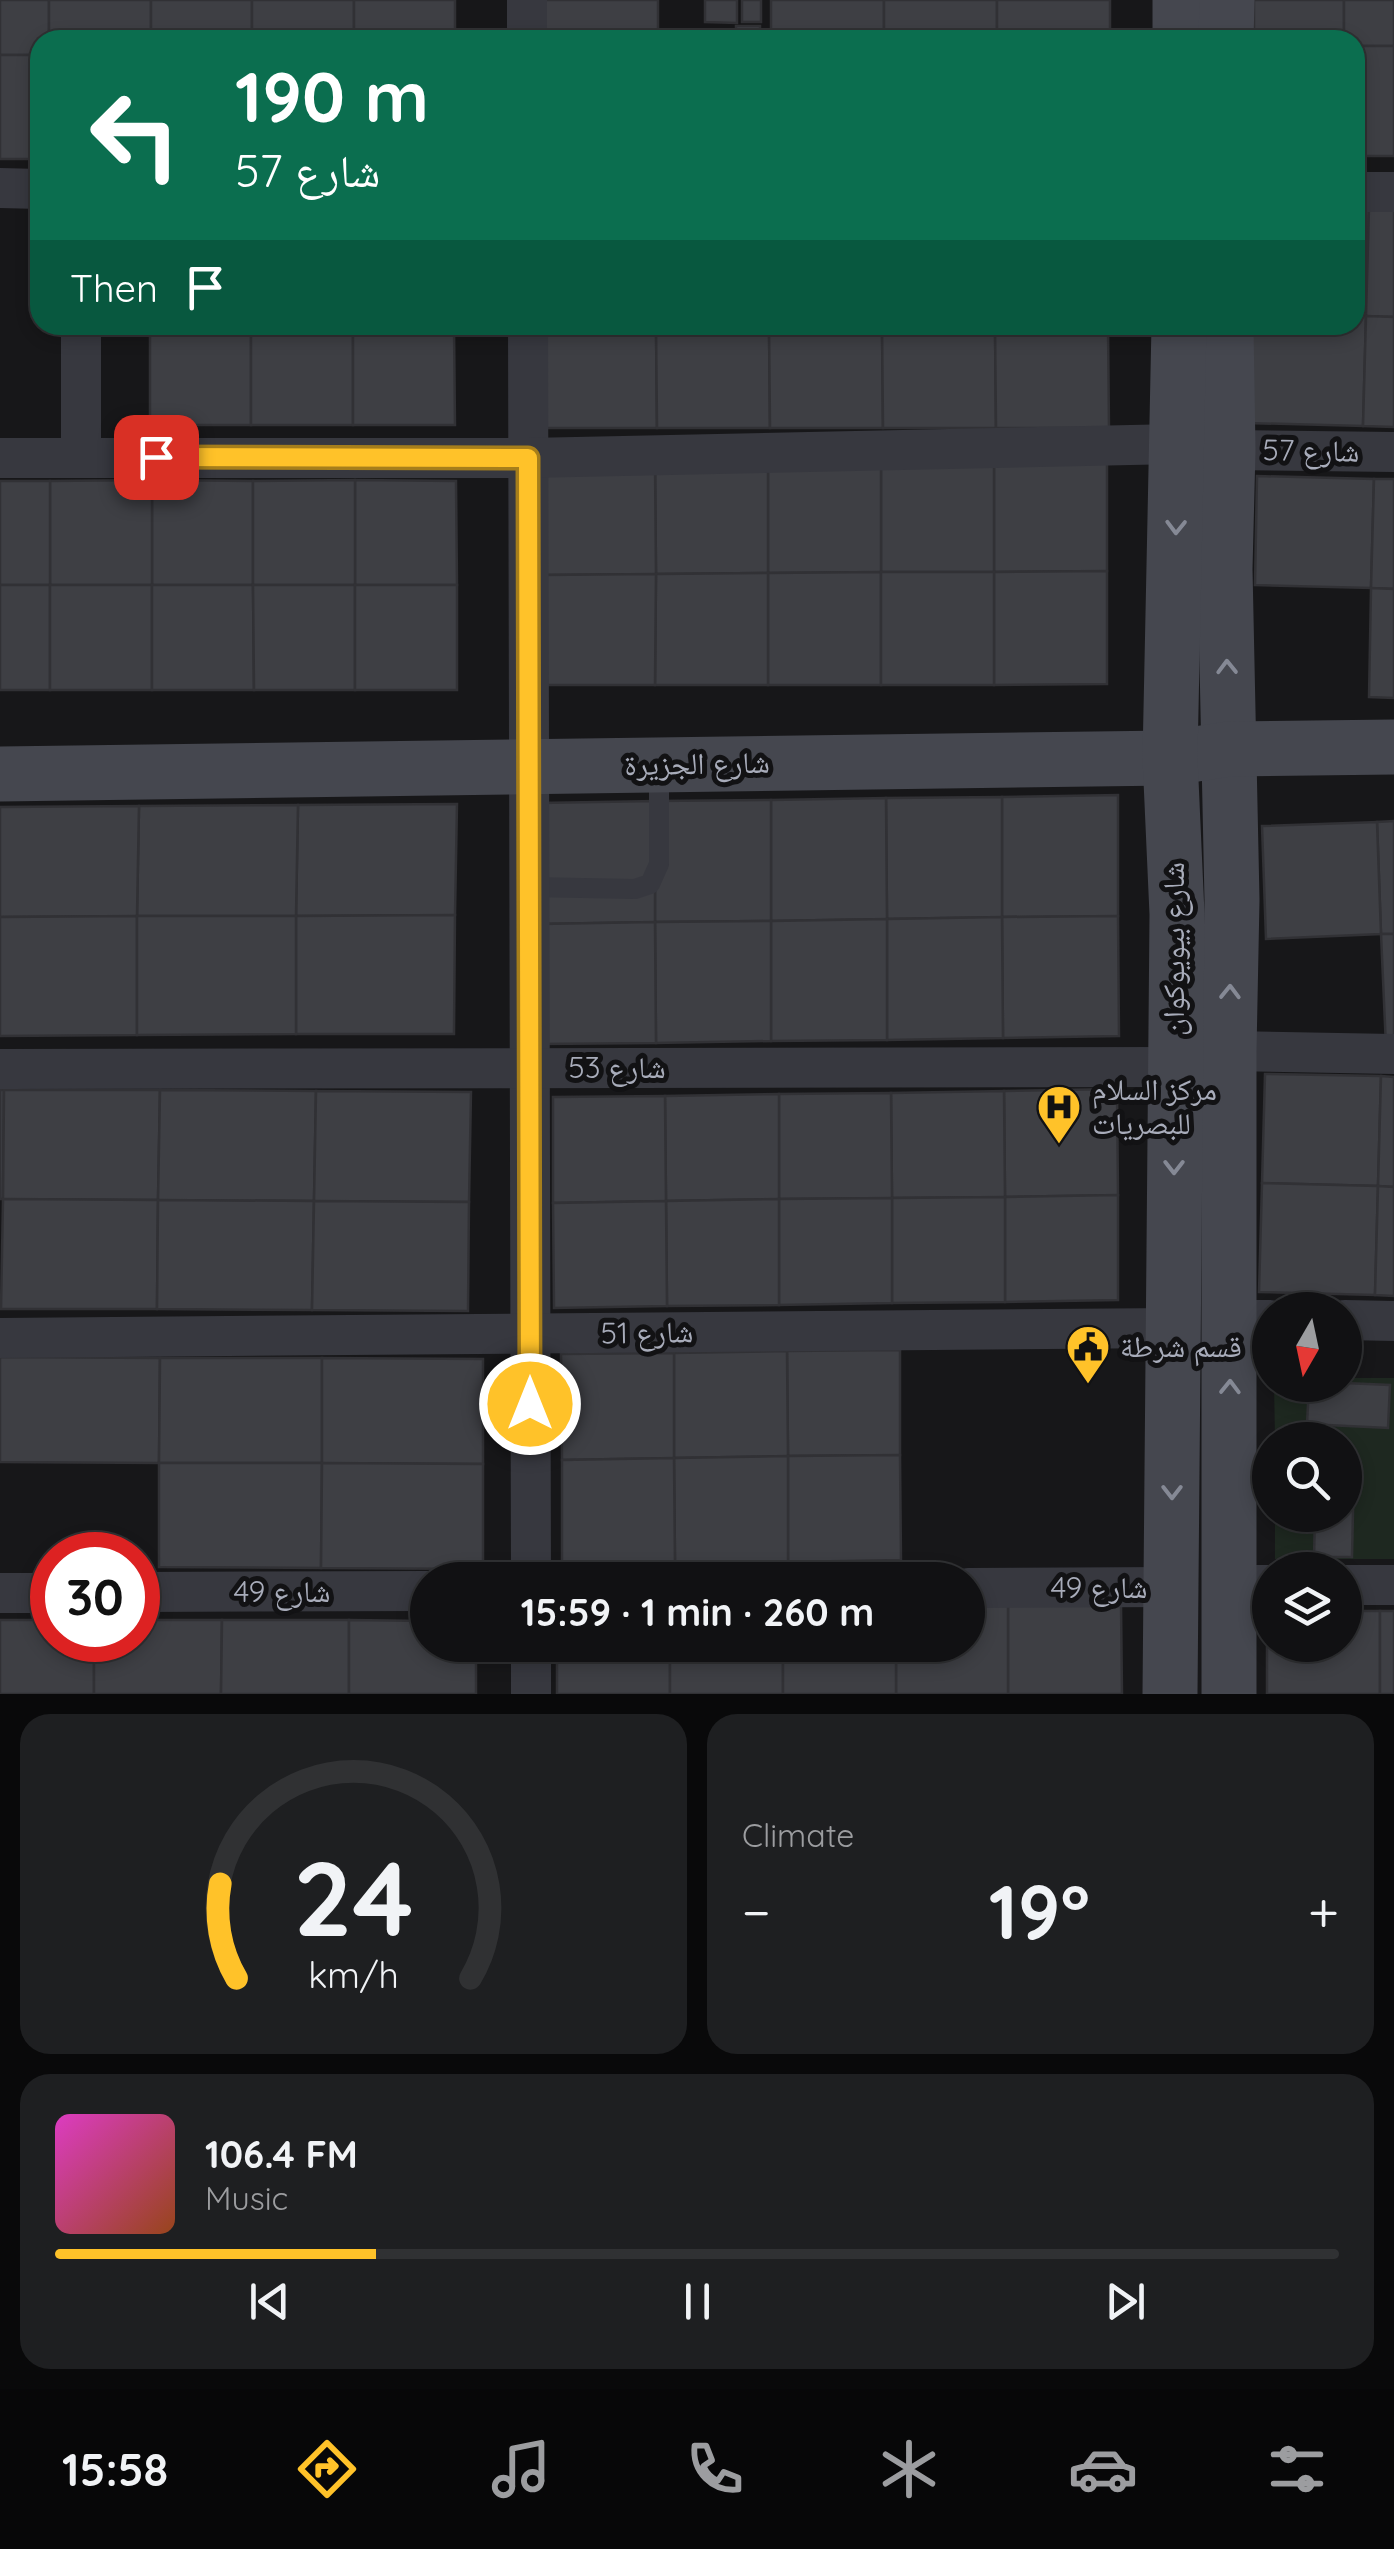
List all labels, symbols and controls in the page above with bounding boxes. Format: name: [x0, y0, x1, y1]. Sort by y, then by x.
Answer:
text: 190 m: [235, 52, 429, 140]
icon: left: [70, 70, 200, 200]
text: شارع 57: [235, 142, 380, 198]
icon: arrive: [178, 260, 233, 315]
text: Then: [70, 264, 158, 312]
pin: [114, 415, 199, 500]
icon: arrive: [129, 430, 184, 485]
street label: شارع 57: [1262, 430, 1360, 471]
one-way arrow: [1166, 520, 1187, 536]
one-way arrow: [1217, 658, 1238, 674]
street label: شارع الجزيرة: [624, 743, 770, 784]
street label: شارع بيويوكوان: [1154, 862, 1193, 1036]
one-way arrow: [1219, 983, 1241, 998]
street label: شارع 53: [568, 1048, 666, 1087]
place label: مركز السلام للبصريات: [1092, 1070, 1217, 1142]
hospital icon: مركز السلام للبصريات: [1036, 1084, 1082, 1145]
one-way arrow: [1163, 1160, 1185, 1176]
north arrow: [1252, 1292, 1362, 1402]
map controls: [1252, 1292, 1362, 1662]
street label: شارع 51: [600, 1312, 694, 1353]
public building icon: قسم شرطة: [1065, 1324, 1111, 1385]
place label: قسم شرطة: [1120, 1327, 1242, 1367]
position arrow: [478, 1352, 582, 1456]
one-way arrow: [1219, 1378, 1241, 1394]
button: search: [1252, 1422, 1362, 1532]
one-way arrow: [1161, 1486, 1183, 1501]
speed limit sign: 30: [30, 1532, 160, 1662]
button: layers: [1252, 1552, 1362, 1662]
street label: شارع 49: [1050, 1568, 1148, 1607]
street label: شارع 49: [233, 1572, 331, 1611]
text: 15:59 · 1 min · 260 m: [521, 1588, 874, 1636]
text: Climate: [742, 1815, 854, 1855]
text: 24: [293, 1832, 414, 1962]
text: 19°: [989, 1864, 1090, 1958]
text: −: [742, 1877, 771, 1946]
text: +: [1308, 1877, 1339, 1946]
text: km/h: [308, 1952, 399, 1997]
text: 106.4 FM: [205, 2130, 358, 2178]
text: Music: [205, 2178, 288, 2218]
icon: previous: [242, 2274, 297, 2329]
icon: pause: [670, 2274, 725, 2329]
icon: next: [1098, 2274, 1153, 2329]
icon: directions: [292, 2434, 362, 2504]
icon: music: [486, 2434, 556, 2504]
icon: phone: [680, 2434, 750, 2504]
icon: climate: [874, 2434, 944, 2504]
icon: car: [1068, 2434, 1138, 2504]
icon: filters: [1262, 2434, 1332, 2504]
text: 15:58: [62, 2441, 168, 2497]

